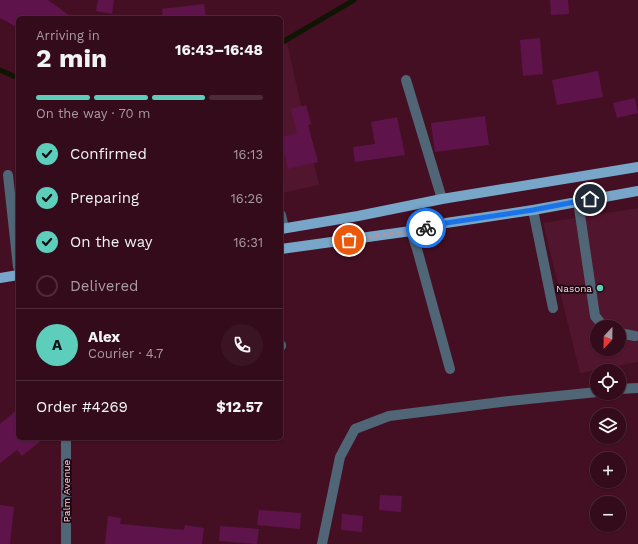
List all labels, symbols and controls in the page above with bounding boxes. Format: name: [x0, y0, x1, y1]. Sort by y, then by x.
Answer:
text: Arriving in: [36, 28, 100, 43]
text: 16:43–16:48: [175, 41, 263, 59]
text: 2 min: [36, 43, 107, 73]
text: On the way · 70 m: [36, 106, 150, 121]
icon: check: [36, 143, 58, 165]
text: Confirmed: [70, 145, 147, 163]
text: 16:13: [234, 147, 263, 162]
pin: [573, 182, 607, 216]
icon: check: [36, 187, 58, 209]
icon: home: [579, 188, 601, 210]
text: Preparing: [70, 189, 139, 207]
text: 16:26: [231, 191, 263, 206]
courier: [406, 208, 446, 248]
icon: bike: [415, 217, 437, 239]
pin: [332, 223, 366, 257]
icon: bag: [338, 229, 360, 251]
icon: check: [36, 231, 58, 253]
text: On the way: [70, 233, 152, 251]
text: 16:31: [234, 235, 263, 250]
text: Delivered: [70, 277, 138, 295]
place label: Nasona: [556, 283, 592, 294]
marker: Nasona: [595, 283, 605, 293]
north arrow: [590, 320, 626, 356]
map controls: [590, 320, 626, 532]
button: phone: [221, 324, 263, 366]
text: Alex: [88, 328, 120, 346]
text: A: [52, 336, 62, 354]
text: Courier · 4.7: [88, 346, 163, 361]
button: locate: [590, 364, 626, 400]
text: Order #4269: [36, 398, 128, 416]
text: $12.57: [216, 398, 263, 416]
button: layers: [590, 408, 626, 444]
button: +: [590, 452, 626, 488]
street label: Palm Avenue: [61, 459, 72, 522]
button: −: [590, 496, 626, 532]

